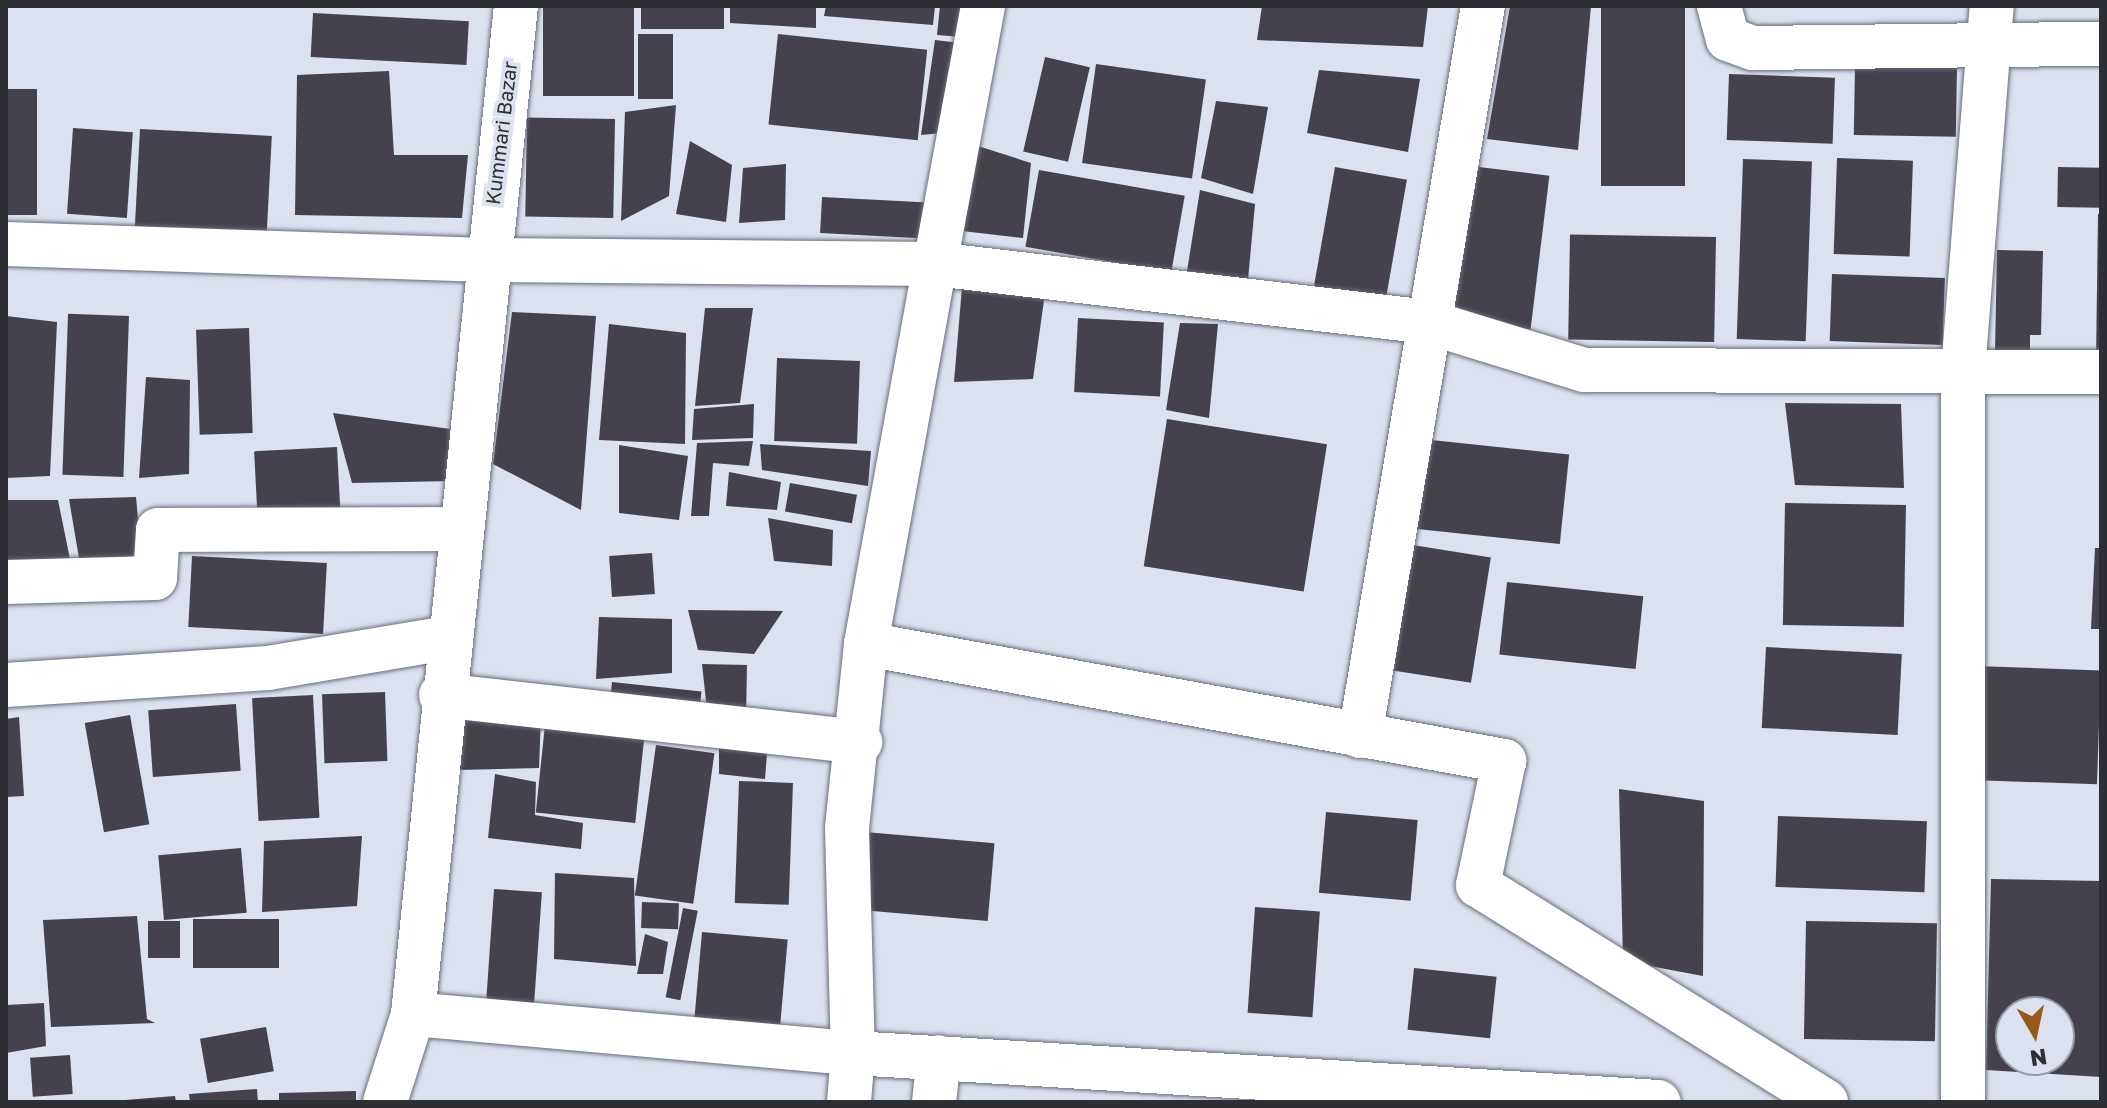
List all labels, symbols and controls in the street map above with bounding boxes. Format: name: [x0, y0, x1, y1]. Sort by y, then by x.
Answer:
street label: Kummari Bazar: [480, 60, 522, 206]
north arrow: [1995, 996, 2075, 1076]
text: N: [2028, 1044, 2049, 1073]

